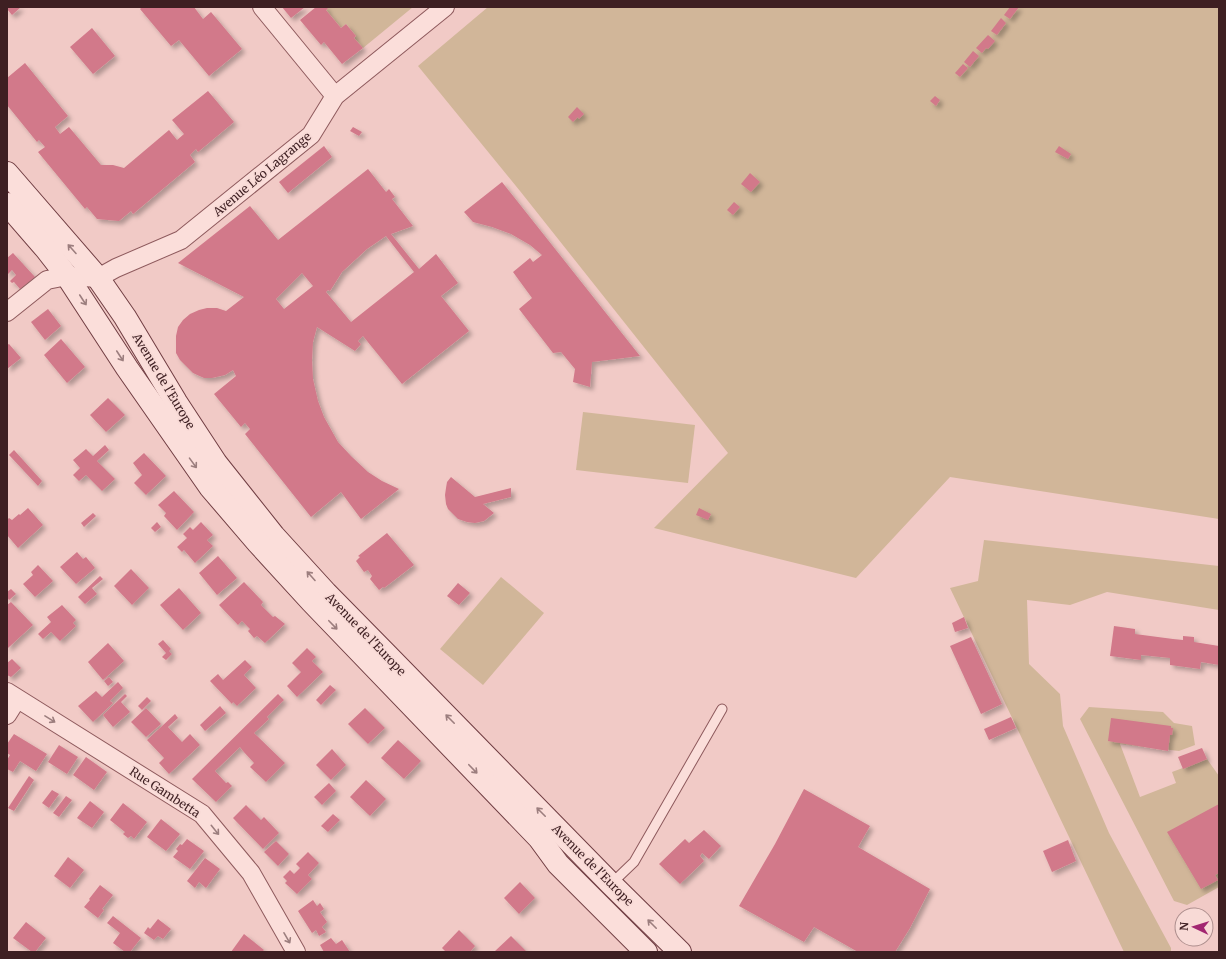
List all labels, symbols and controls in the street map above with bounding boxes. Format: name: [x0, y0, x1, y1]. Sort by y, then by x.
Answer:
street label: Avenue Léo Lagrange: [209, 129, 314, 220]
one-way arrow: [68, 243, 77, 254]
one-way arrow: [79, 294, 87, 305]
street label: Avenue de l'Europe: [129, 330, 199, 432]
one-way arrow: [116, 350, 124, 362]
one-way arrow: [189, 458, 198, 469]
one-way arrow: [306, 571, 315, 581]
street label: Avenue de l'Europe: [322, 589, 409, 678]
one-way arrow: [329, 620, 338, 630]
one-way arrow: [445, 714, 455, 724]
one-way arrow: [44, 716, 56, 724]
street label: Rue Gambetta: [127, 764, 204, 821]
one-way arrow: [468, 764, 477, 774]
one-way arrow: [536, 807, 546, 817]
street label: Avenue de l'Europe: [548, 820, 637, 909]
one-way arrow: [211, 825, 220, 835]
north arrow: [1174, 907, 1214, 947]
one-way arrow: [647, 920, 657, 929]
text: N: [1177, 921, 1191, 931]
one-way arrow: [284, 931, 292, 943]

